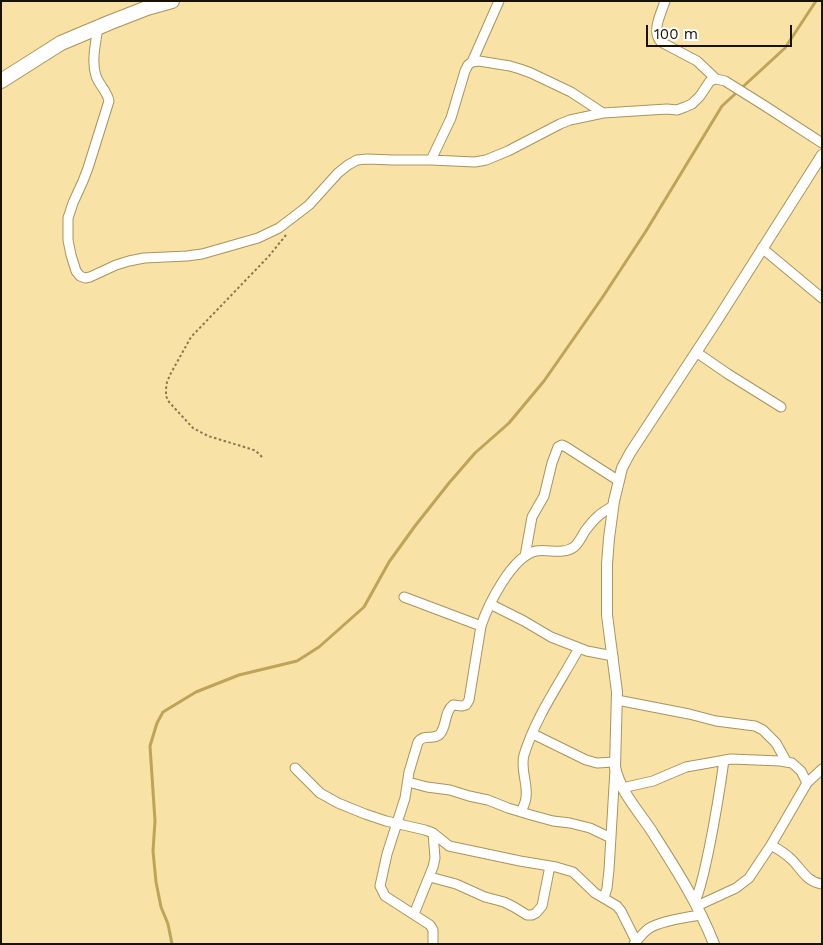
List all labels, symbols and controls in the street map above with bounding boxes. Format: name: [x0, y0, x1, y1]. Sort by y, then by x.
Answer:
scale bar: [648, 15, 794, 47]
text: 100 m: [654, 25, 698, 43]

